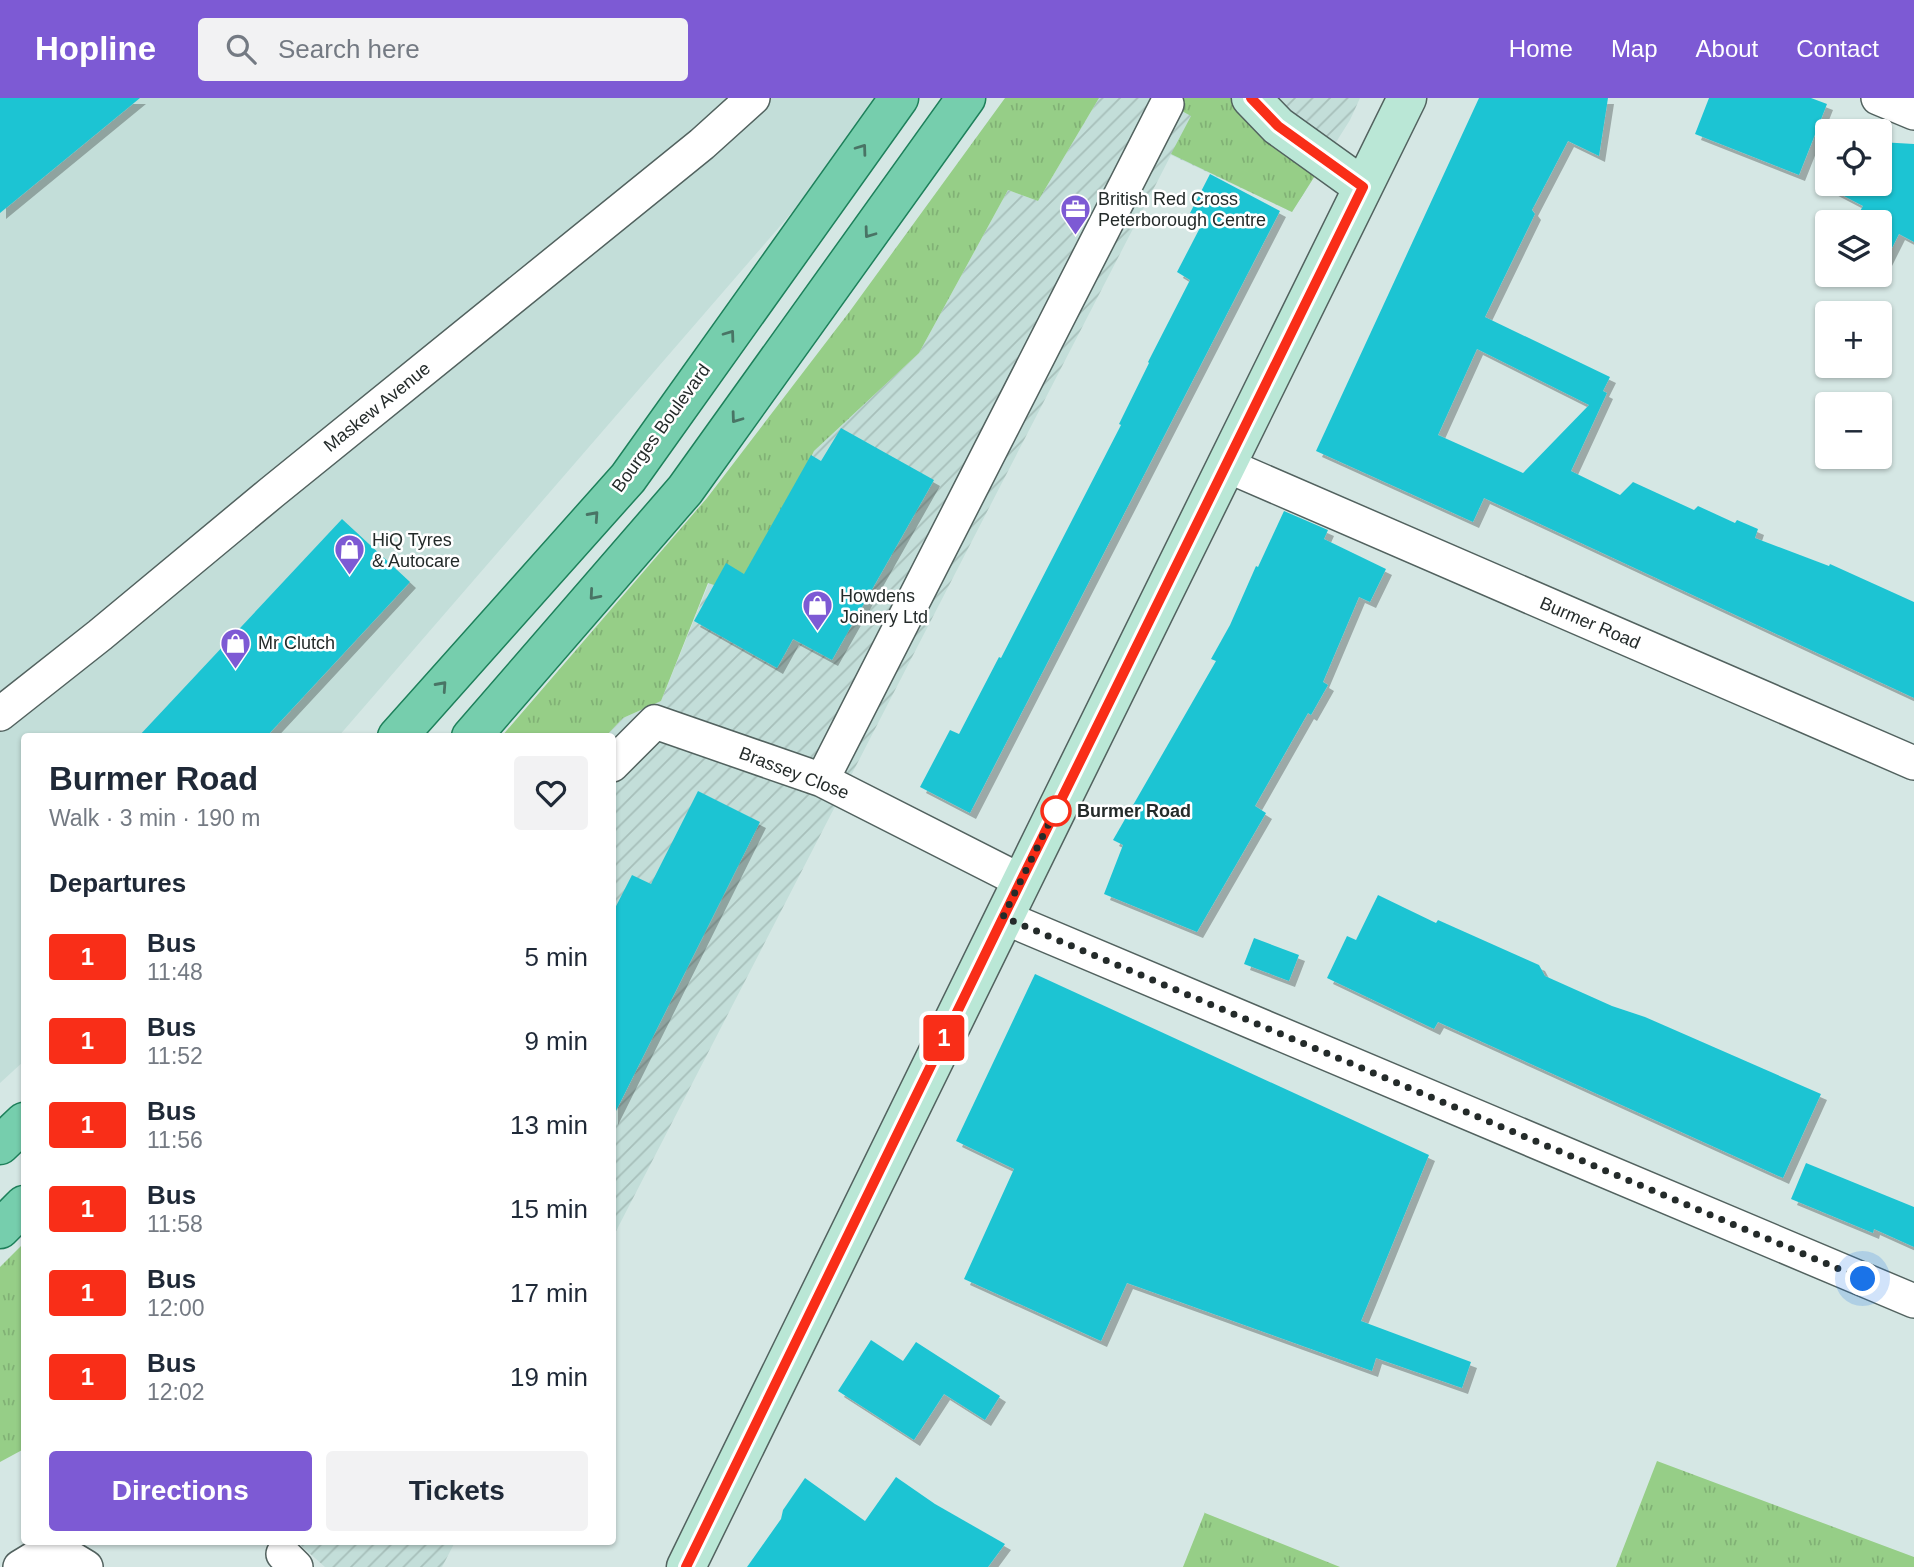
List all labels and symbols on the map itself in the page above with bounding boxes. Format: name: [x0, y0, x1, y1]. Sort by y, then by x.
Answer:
one-way arrow: [854, 144, 866, 157]
place label: British Red Cross Peterborough Centre: [1098, 189, 1266, 230]
office icon: British Red Cross Peterborough Centre: [1058, 192, 1092, 236]
one-way arrow: [865, 225, 877, 238]
one-way arrow: [722, 330, 734, 342]
street label: Maskew Avenue: [320, 358, 434, 456]
street label: Bourges Boulevard: [608, 360, 714, 496]
one-way arrow: [732, 410, 745, 423]
one-way arrow: [585, 511, 598, 524]
place label: HiQ Tyres & Autocare: [372, 530, 460, 571]
shop icon: HiQ Tyres & Autocare: [332, 533, 366, 577]
place label: Howdens Joinery Ltd: [840, 586, 928, 627]
one-way arrow: [590, 587, 602, 600]
shop icon: Howdens Joinery Ltd: [800, 589, 834, 633]
street label: Burmer Road: [1537, 593, 1643, 653]
shop icon: Mr Clutch: [218, 626, 252, 670]
place label: Mr Clutch: [258, 633, 335, 653]
one-way arrow: [434, 681, 446, 694]
street label: Brassey Close: [736, 743, 852, 803]
marker: Burmer Road: [1041, 796, 1071, 826]
place label: Burmer Road: [1077, 801, 1191, 821]
line badge: 1: [921, 1015, 967, 1061]
your location: [1845, 1261, 1880, 1296]

